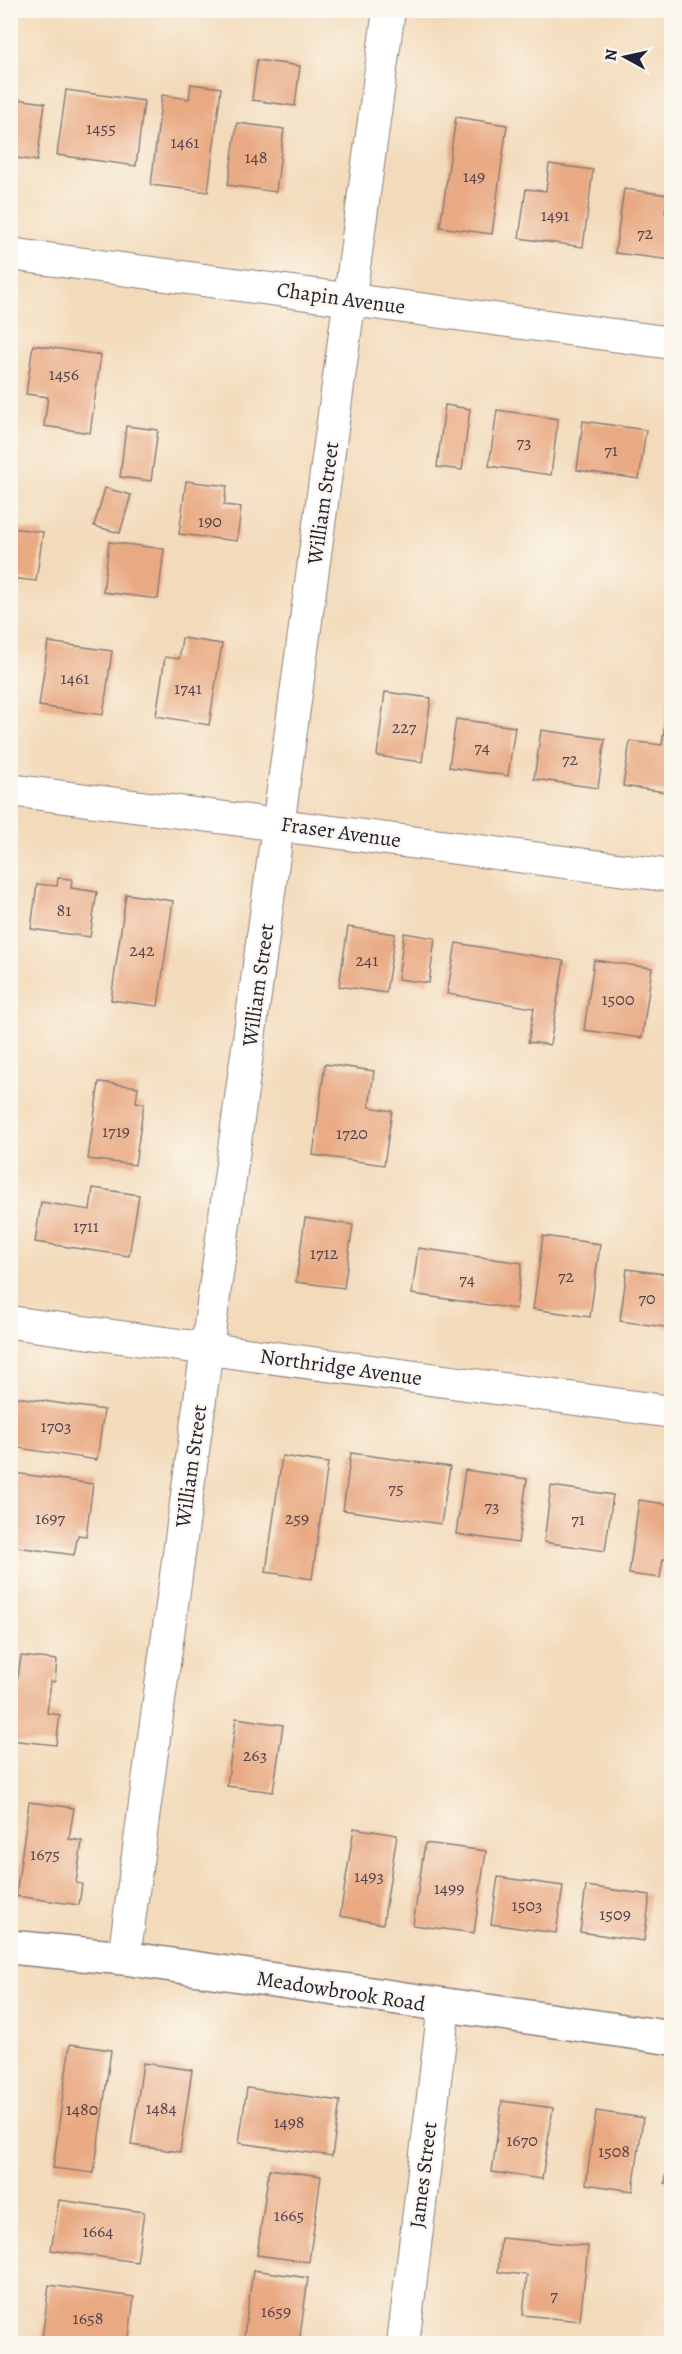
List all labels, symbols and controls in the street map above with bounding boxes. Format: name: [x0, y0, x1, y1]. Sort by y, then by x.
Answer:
north arrow: [595, 27, 655, 87]
text: N: [599, 47, 623, 62]
house number: 1455: [86, 116, 116, 140]
house number: 1461: [171, 130, 199, 154]
house number: 148: [244, 145, 268, 169]
house number: 149: [463, 164, 485, 188]
house number: 1491: [541, 203, 569, 227]
house number: 72: [637, 221, 653, 245]
street label: Chapin Avenue: [275, 275, 407, 321]
house number: 1456: [49, 362, 79, 386]
house number: 73: [516, 430, 532, 454]
house number: 71: [604, 438, 618, 462]
street label: William Street: [300, 440, 345, 567]
house number: 190: [198, 509, 222, 533]
house number: 1461: [61, 666, 89, 690]
house number: 1741: [174, 676, 202, 700]
house number: 227: [392, 715, 417, 739]
house number: 74: [474, 735, 490, 759]
house number: 72: [562, 747, 578, 771]
street label: Fraser Avenue: [279, 810, 403, 854]
house number: 81: [57, 898, 71, 922]
street label: William Street: [235, 922, 280, 1049]
house number: 242: [129, 938, 155, 962]
house number: 241: [356, 948, 378, 972]
house number: 1500: [601, 987, 635, 1011]
house number: 1719: [102, 1119, 130, 1143]
house number: 1720: [336, 1121, 368, 1145]
house number: 1711: [73, 1214, 99, 1238]
house number: 1712: [310, 1241, 339, 1265]
house number: 72: [558, 1264, 574, 1288]
house number: 74: [459, 1267, 475, 1291]
house number: 70: [638, 1286, 656, 1310]
street label: Northridge Avenue: [258, 1342, 424, 1392]
street label: William Street: [168, 1403, 213, 1530]
house number: 1703: [41, 1414, 71, 1438]
house number: 75: [388, 1476, 404, 1500]
house number: 73: [484, 1494, 500, 1518]
house number: 1697: [35, 1506, 66, 1530]
house number: 259: [285, 1506, 309, 1530]
house number: 71: [571, 1507, 585, 1531]
house number: 263: [243, 1743, 267, 1767]
house number: 1675: [30, 1842, 60, 1866]
house number: 1493: [354, 1864, 384, 1888]
house number: 1499: [434, 1876, 464, 1900]
house number: 1503: [512, 1893, 542, 1917]
house number: 1509: [599, 1902, 631, 1926]
street label: Meadowbrook Road: [255, 1964, 428, 2018]
house number: 1484: [145, 2096, 177, 2120]
house number: 1480: [66, 2097, 98, 2121]
house number: 1498: [273, 2110, 305, 2134]
street label: James Street: [403, 2120, 443, 2230]
house number: 1670: [506, 2128, 538, 2152]
house number: 1508: [598, 2139, 630, 2163]
house number: 1665: [274, 2203, 304, 2227]
house number: 1664: [83, 2219, 113, 2243]
house number: 7: [550, 2283, 558, 2307]
house number: 1659: [261, 2299, 291, 2323]
house number: 1658: [73, 2306, 103, 2330]

